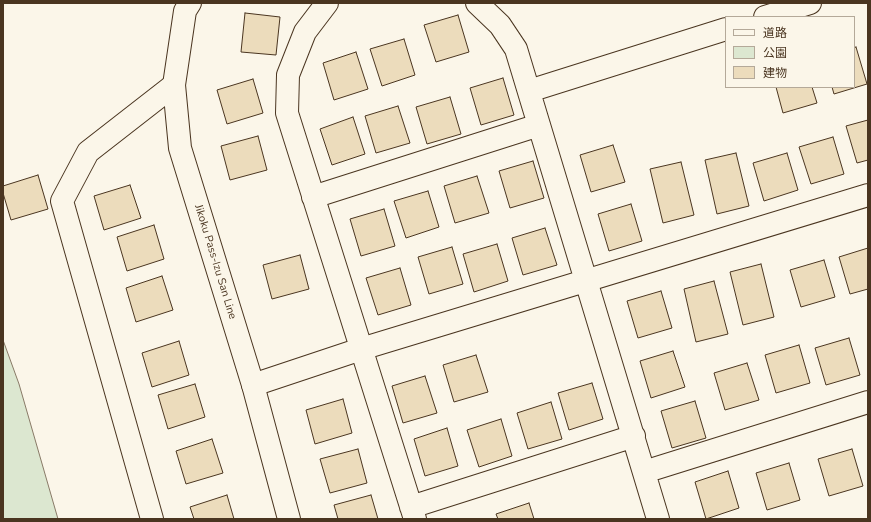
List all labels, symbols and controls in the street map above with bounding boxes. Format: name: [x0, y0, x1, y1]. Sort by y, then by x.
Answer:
legend: [725, 16, 855, 88]
text: 道路: [763, 25, 787, 41]
text: 公園: [763, 45, 787, 61]
text: 建物: [763, 65, 787, 81]
street label: Jikoku Pass-Izu San Line: [191, 203, 239, 321]

